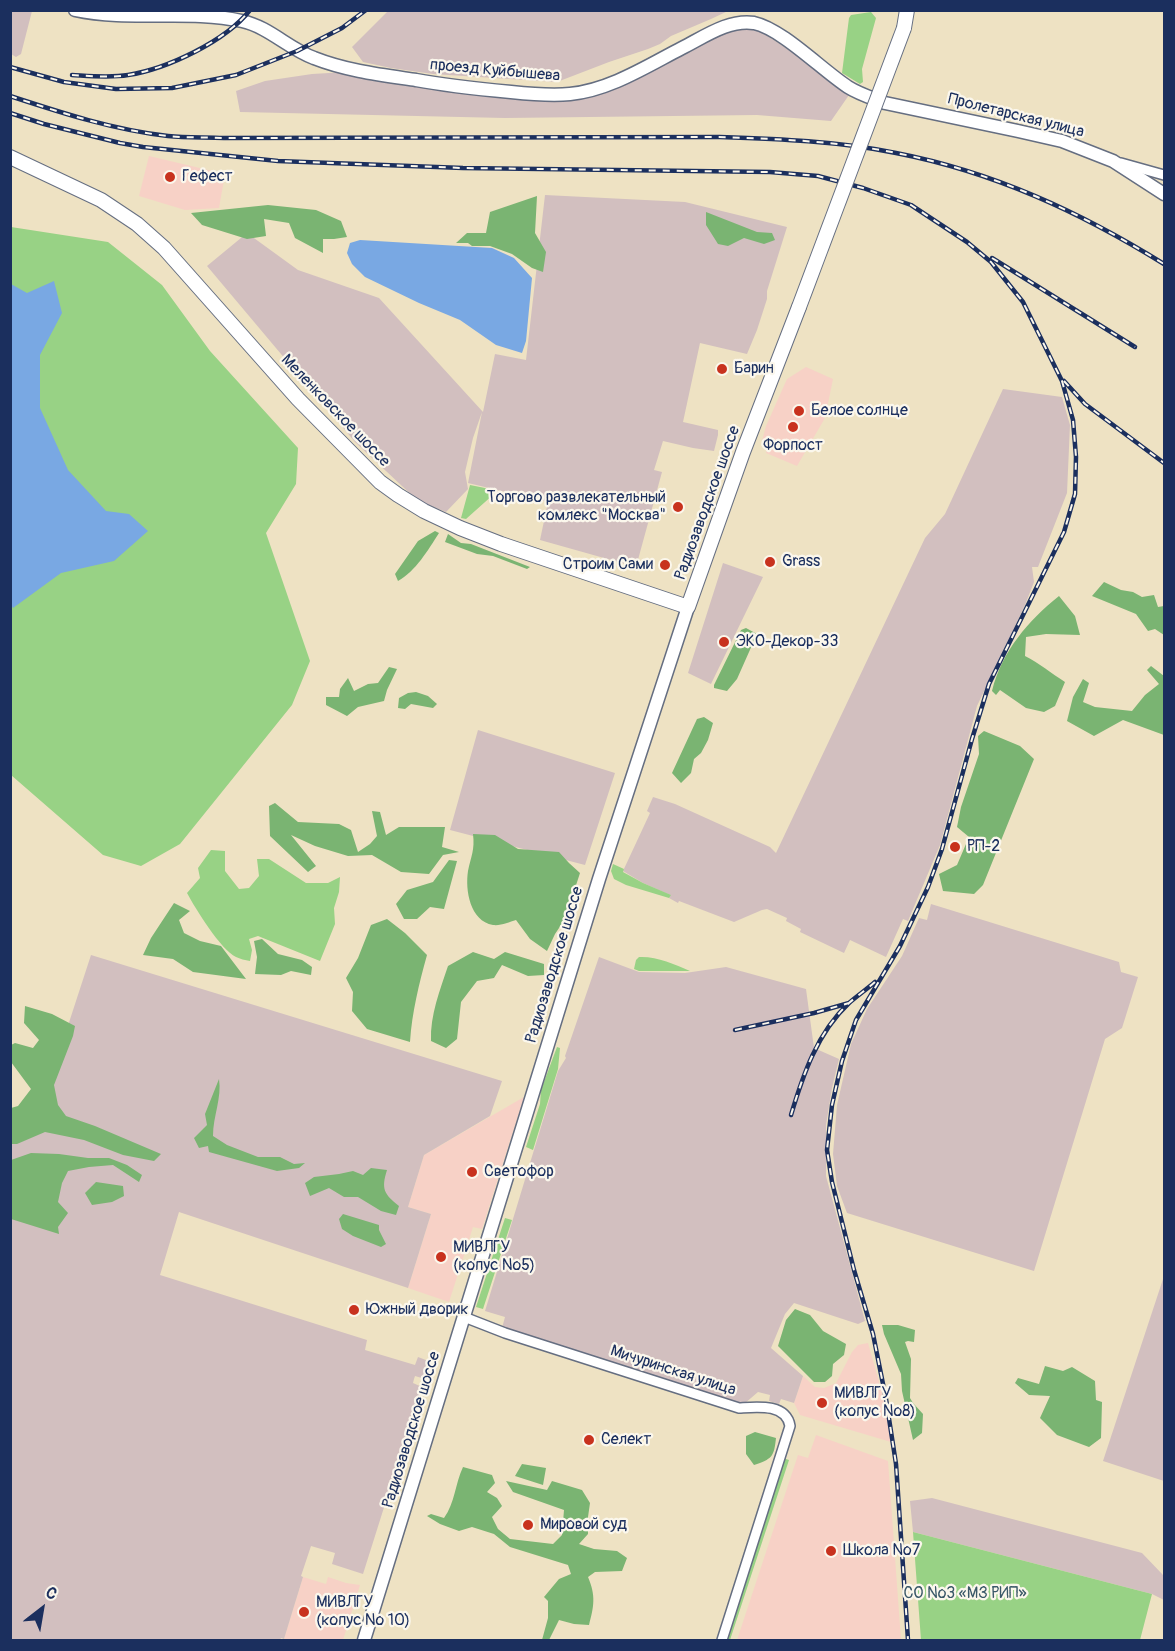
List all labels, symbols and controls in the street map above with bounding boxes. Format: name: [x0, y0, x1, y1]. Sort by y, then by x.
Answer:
street label: проезд Куйбышева: [429, 56, 561, 86]
street label: Пролетарская улица: [946, 90, 1086, 142]
place label: Гефест: [182, 167, 233, 187]
marker: Гефест: [163, 170, 177, 184]
street label: Меленковское шоссе: [276, 351, 394, 471]
place label: Барин: [734, 359, 774, 379]
marker: Барин: [715, 362, 729, 376]
place label: Белое солнце: [811, 401, 908, 421]
marker: Белое солнце: [792, 404, 806, 418]
marker: Форпост: [786, 420, 800, 434]
street label: Радиозаводское шоссе: [671, 423, 745, 583]
place label: Форпост: [763, 436, 823, 456]
place label: Торгово развлекательный комлекс "Москва": [487, 488, 666, 526]
marker: Торгово развлекательный комлекс "Москва": [671, 500, 685, 514]
place label: Grass: [782, 552, 820, 572]
place label: Строим Сами: [563, 555, 653, 575]
marker: Grass: [763, 555, 777, 569]
marker: Строим Сами: [658, 558, 672, 572]
place label: ЭКО-Декор-33: [736, 632, 838, 652]
marker: ЭКО-Декор-33: [717, 635, 731, 649]
place label: РП-2: [967, 837, 1000, 857]
marker: РП-2: [948, 840, 962, 854]
street label: Радиозаводское шоссе: [522, 885, 588, 1045]
place label: Светофор: [484, 1162, 554, 1182]
marker: Светофор: [465, 1165, 479, 1179]
place label: МИВЛГУ (копус №5): [453, 1238, 535, 1276]
marker: МИВЛГУ (копус №5): [434, 1250, 448, 1264]
place label: Южный дворик: [366, 1300, 468, 1320]
marker: Южный дворик: [347, 1303, 361, 1317]
street label: Мичуринская улица: [608, 1342, 738, 1400]
street label: Радиозаводское шоссе: [379, 1350, 445, 1510]
place label: МИВЛГУ (копус №8): [834, 1384, 916, 1422]
marker: МИВЛГУ (копус №8): [815, 1396, 829, 1410]
place label: Селект: [601, 1430, 651, 1450]
marker: Селект: [582, 1433, 596, 1447]
place label: Мировой суд: [540, 1515, 627, 1535]
marker: Мировой суд: [521, 1518, 535, 1532]
place label: Школа №7: [843, 1541, 920, 1561]
marker: Школа №7: [824, 1544, 838, 1558]
north arrow: [12, 1579, 72, 1639]
text: С: [42, 1582, 61, 1605]
park label: СО №3 «МЗ РИП»: [903, 1584, 1027, 1604]
place label: МИВЛГУ (копус № 10): [316, 1593, 410, 1631]
marker: МИВЛГУ (копус № 10): [297, 1605, 311, 1619]

